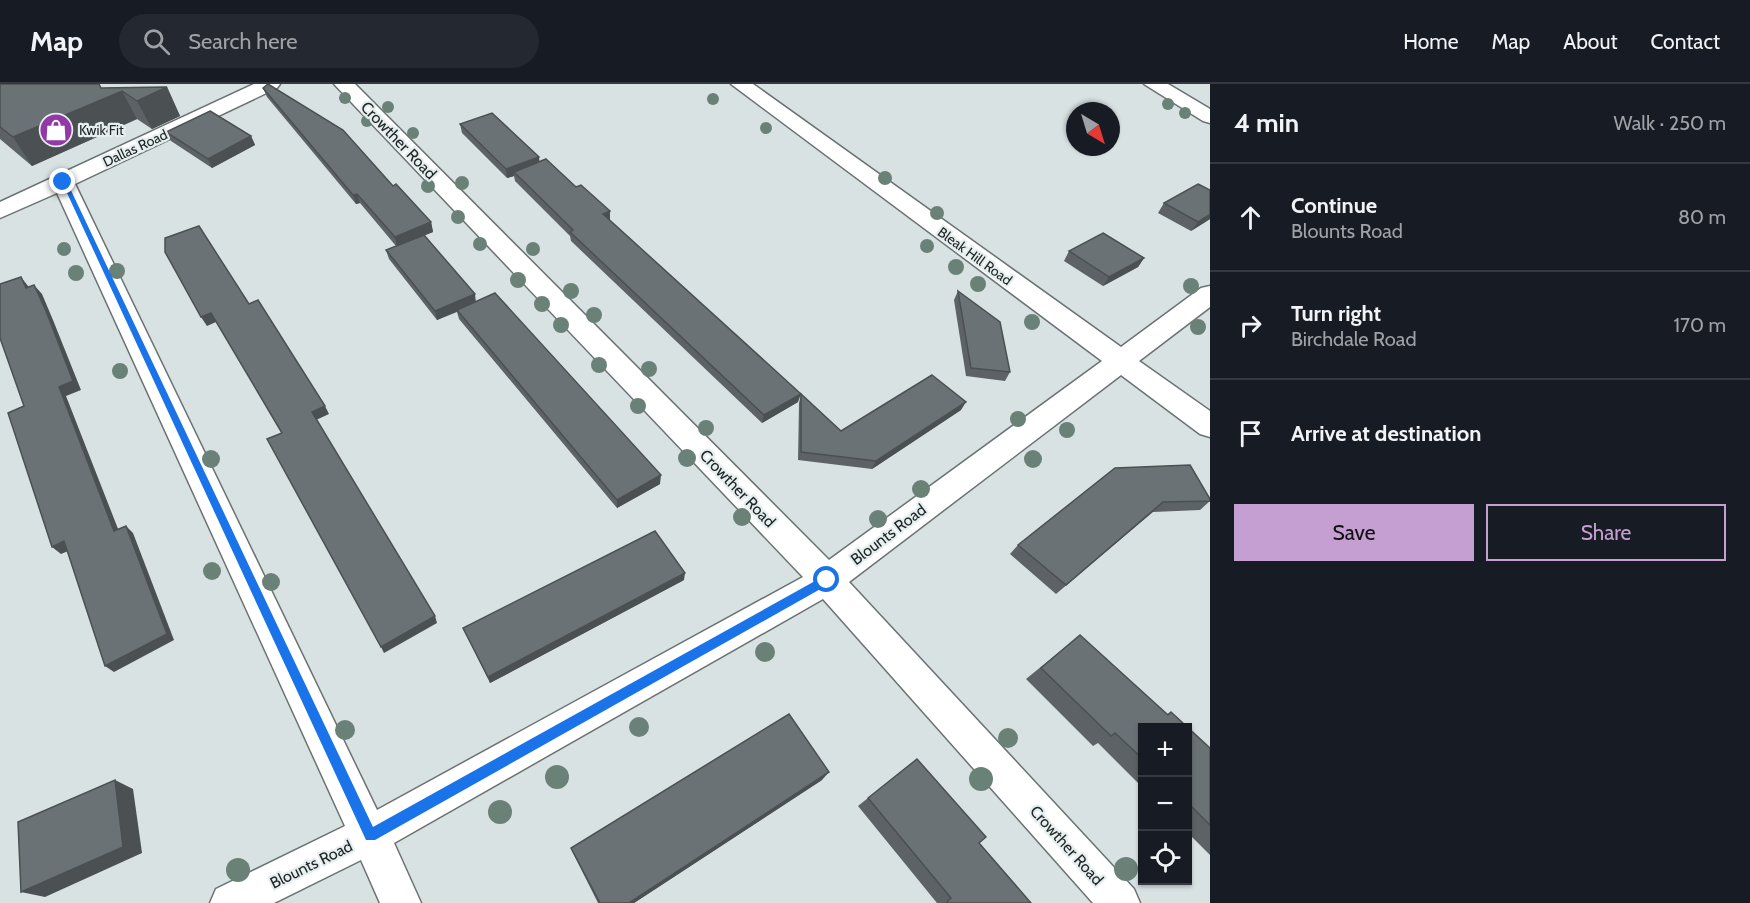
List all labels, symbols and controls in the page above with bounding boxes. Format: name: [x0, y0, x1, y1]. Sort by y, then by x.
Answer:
search box: [119, 14, 539, 68]
text: Map: [30, 24, 83, 58]
icon: search: [140, 25, 173, 58]
text: Search here: [188, 28, 297, 55]
text: Home: [1403, 29, 1459, 54]
text: Map: [1492, 29, 1530, 54]
text: About: [1563, 29, 1617, 54]
text: Contact: [1650, 29, 1720, 54]
street label: Crowther Road: [357, 98, 440, 183]
north arrow: [1066, 102, 1120, 156]
text: 4 min: [1234, 107, 1299, 139]
text: Walk · 250 m: [1614, 111, 1726, 135]
shop icon: Kwik Fit: [38, 112, 74, 148]
place label: Kwik Fit: [79, 121, 124, 139]
street label: Dallas Road: [100, 125, 170, 171]
route end: [49, 168, 75, 194]
text: Continue: [1291, 192, 1377, 219]
icon: ahead: [1234, 201, 1267, 234]
text: 80 m: [1678, 205, 1726, 229]
text: Blounts Road: [1291, 219, 1403, 243]
street label: Bleak Hill Road: [934, 223, 1016, 289]
text: Turn right: [1291, 300, 1381, 327]
icon: right: [1234, 309, 1267, 342]
text: 170 m: [1674, 313, 1726, 337]
text: Birchdale Road: [1291, 327, 1416, 351]
icon: arrive: [1234, 417, 1267, 450]
text: Arrive at destination: [1291, 420, 1481, 447]
street label: Crowther Road: [696, 446, 779, 531]
street label: Blounts Road: [847, 500, 930, 569]
button: Save: [1234, 504, 1474, 561]
button: Share: [1486, 504, 1726, 561]
route start: [813, 566, 839, 592]
map controls: [1138, 723, 1192, 885]
button: +: [1138, 723, 1192, 777]
button: −: [1138, 777, 1192, 831]
street label: Crowther Road: [1026, 802, 1107, 889]
button: locate: [1138, 831, 1192, 885]
street label: Blounts Road: [267, 836, 356, 893]

